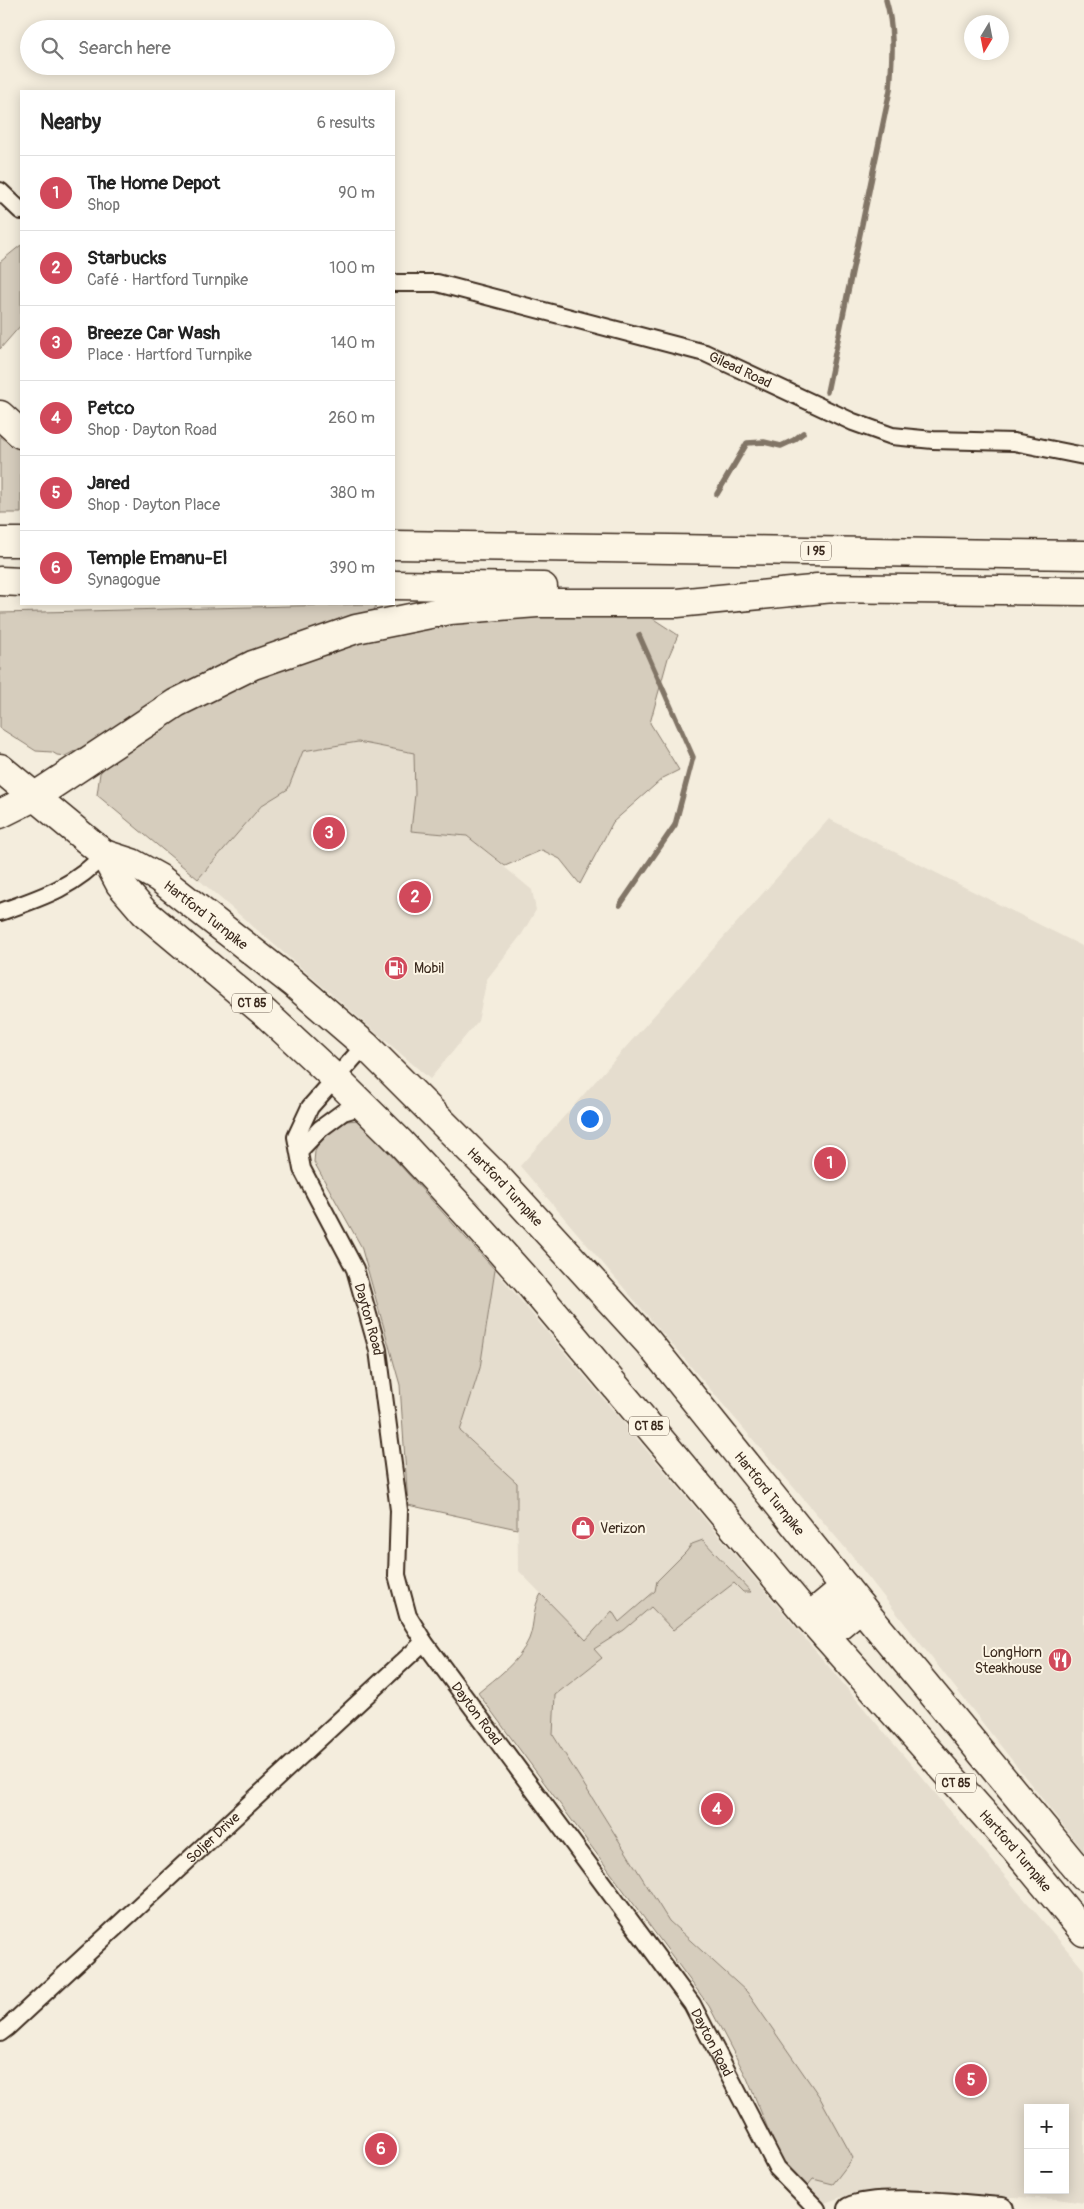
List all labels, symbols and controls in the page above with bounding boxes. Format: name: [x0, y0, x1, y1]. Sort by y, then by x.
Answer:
north arrow: [964, 15, 1009, 60]
search box: [20, 20, 395, 75]
icon: search: [38, 34, 66, 62]
text: Search here: [78, 36, 171, 60]
text: Nearby: [40, 109, 101, 136]
text: 6 results: [317, 113, 375, 133]
text: The Home Depot: [87, 171, 220, 195]
text: 1: [53, 183, 59, 203]
text: 90 m: [338, 183, 375, 203]
text: Shop: [87, 195, 120, 215]
text: Starbucks: [87, 246, 166, 270]
text: 2: [52, 258, 60, 278]
text: 100 m: [329, 258, 375, 278]
text: Café · Hartford Turnpike: [87, 270, 248, 290]
text: Breeze Car Wash: [87, 321, 220, 345]
text: 3: [52, 333, 60, 353]
text: 140 m: [331, 333, 375, 353]
text: Place · Hartford Turnpike: [87, 345, 252, 365]
street label: Gilead Road: [706, 348, 775, 392]
text: Petco: [87, 396, 134, 420]
text: 4: [51, 408, 61, 428]
text: 260 m: [328, 408, 375, 428]
text: Shop · Dayton Road: [87, 420, 217, 440]
text: Jared: [87, 471, 130, 495]
text: 5: [52, 483, 60, 503]
text: 380 m: [329, 483, 375, 503]
text: Shop · Dayton Place: [87, 495, 220, 515]
road number: I 95: [801, 542, 831, 560]
text: Temple Emanu-El: [87, 546, 227, 570]
text: 6: [51, 558, 61, 578]
text: 390 m: [329, 558, 375, 578]
text: Synagogue: [87, 570, 160, 590]
pin: 3: [313, 814, 345, 852]
street label: Hartford Turnpike: [160, 877, 252, 953]
pin: 2: [399, 878, 431, 916]
fuel station icon: Mobil: [383, 955, 409, 981]
place label: Mobil: [414, 960, 444, 977]
road number: CT 85: [232, 994, 272, 1012]
your location: [577, 1106, 603, 1132]
street label: Hartford Turnpike: [464, 1144, 547, 1230]
pin: 1: [814, 1144, 846, 1182]
street label: Dayton Road: [351, 1281, 387, 1356]
road number: CT 85: [629, 1416, 669, 1435]
street label: Hartford Turnpike: [731, 1448, 808, 1539]
shop icon: Verizon: [570, 1515, 596, 1541]
place label: Verizon: [600, 1520, 645, 1537]
place label: LongHorn Steakhouse: [975, 1644, 1042, 1677]
restaurant icon: LongHorn Steakhouse: [1047, 1647, 1073, 1673]
street label: Dayton Road: [448, 1678, 506, 1748]
road number: CT 85: [936, 1774, 976, 1792]
pin: 4: [701, 1790, 733, 1828]
street label: Hartford Turnpike: [976, 1806, 1055, 1895]
street label: Soljer Drive: [182, 1808, 243, 1867]
street label: Dayton Road: [687, 2006, 737, 2079]
pin: 5: [955, 2061, 987, 2099]
map controls: [1024, 2104, 1069, 2194]
button: +: [1024, 2104, 1069, 2149]
pin: 6: [365, 2130, 397, 2168]
button: −: [1024, 2149, 1069, 2194]

